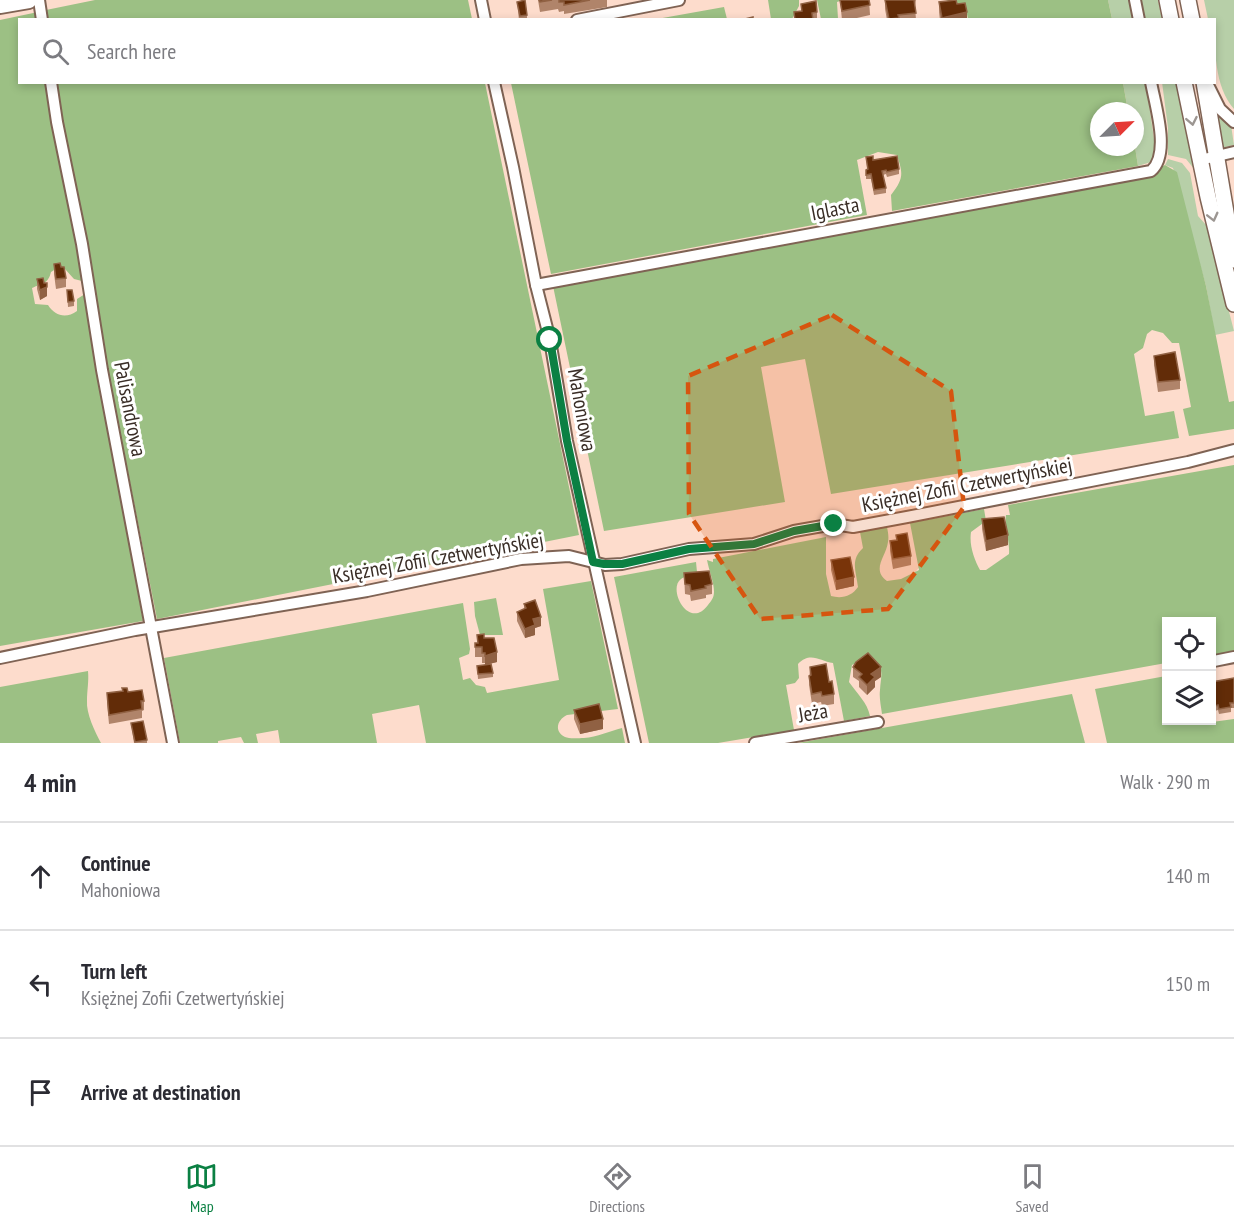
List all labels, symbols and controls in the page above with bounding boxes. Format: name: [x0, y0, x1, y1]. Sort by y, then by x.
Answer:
search box: [18, 18, 1216, 84]
icon: search: [39, 35, 72, 68]
text: Search here: [87, 37, 176, 65]
north arrow: [1090, 102, 1144, 156]
one-way arrow: [1185, 116, 1198, 126]
street label: Iglasta: [809, 191, 861, 226]
one-way arrow: [1205, 212, 1218, 222]
route start: [536, 326, 562, 352]
street label: Palisandrowa: [108, 359, 153, 459]
street label: Mahoniowa: [562, 366, 603, 453]
street label: Księżnej Zofii Czetwertyńskiej: [859, 451, 1074, 518]
route end: [820, 510, 846, 536]
street label: Księżnej Zofii Czetwertyńskiej: [330, 526, 545, 589]
map controls: [1162, 617, 1216, 725]
button: locate: [1162, 617, 1216, 671]
button: layers: [1162, 671, 1216, 725]
street label: Jeża: [795, 697, 830, 729]
text: 4 min: [24, 766, 77, 799]
text: Walk · 290 m: [1120, 769, 1210, 795]
text: Continue: [81, 849, 151, 877]
icon: ahead: [24, 860, 57, 893]
text: 140 m: [1166, 863, 1210, 889]
text: Mahoniowa: [81, 877, 161, 903]
text: Turn left: [81, 957, 147, 985]
icon: left: [24, 968, 57, 1001]
text: 150 m: [1166, 971, 1210, 997]
text: Księżnej Zofii Czetwertyńskiej: [81, 985, 284, 1011]
icon: arrive: [24, 1076, 57, 1109]
text: Arrive at destination: [81, 1078, 241, 1106]
tab: Map: [185, 1160, 218, 1216]
tab: Directions: [589, 1160, 645, 1216]
tab: Saved: [1016, 1160, 1049, 1216]

